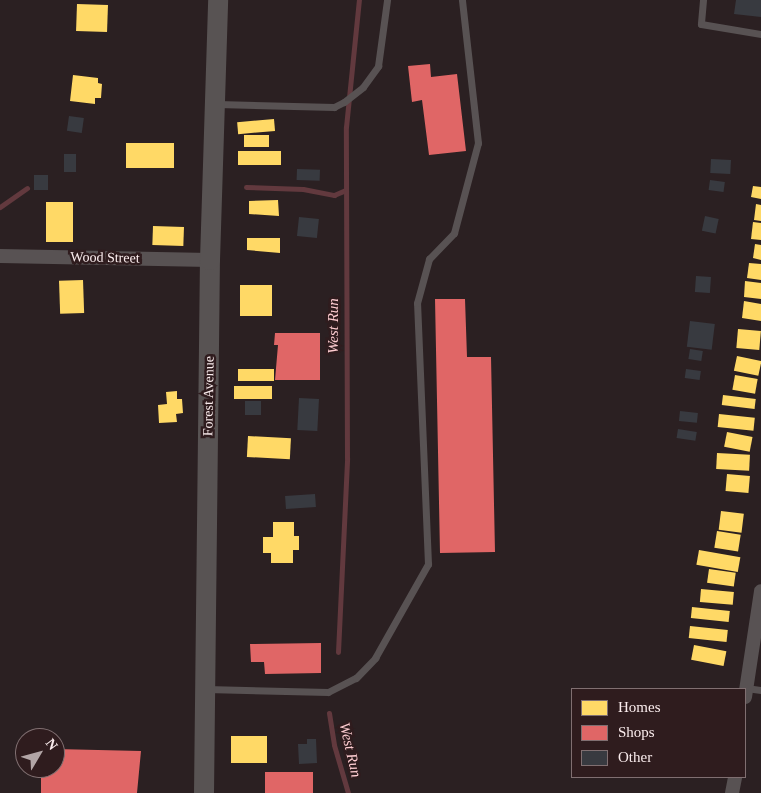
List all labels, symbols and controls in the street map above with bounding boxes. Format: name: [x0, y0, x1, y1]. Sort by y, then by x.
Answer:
street label: Wood Street: [70, 249, 140, 267]
water label: West Run: [325, 298, 343, 354]
street label: Forest Avenue: [200, 355, 218, 437]
legend: [571, 688, 746, 778]
text: Homes: [618, 699, 661, 715]
water label: West Run: [335, 721, 365, 779]
text: Shops: [618, 724, 655, 740]
north arrow: [15, 728, 65, 778]
text: N: [43, 736, 61, 753]
text: Other: [618, 749, 652, 765]

